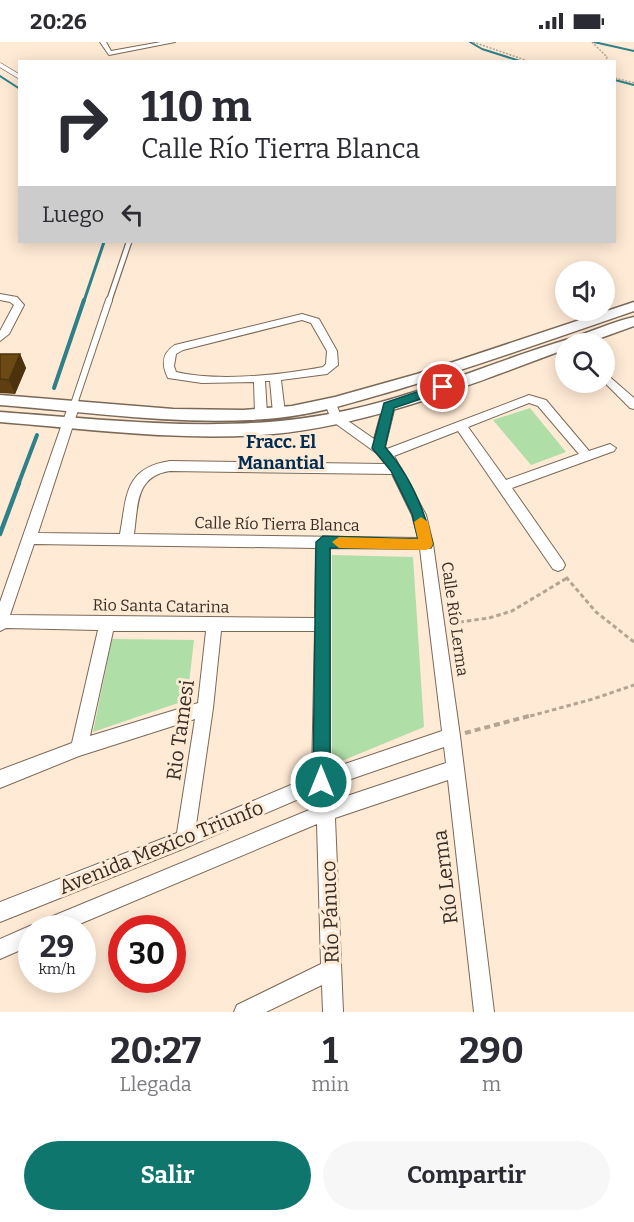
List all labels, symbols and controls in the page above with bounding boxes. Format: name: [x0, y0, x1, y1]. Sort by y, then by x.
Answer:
text: 20:26: [30, 8, 87, 35]
text: 110 m: [141, 82, 252, 132]
icon: right: [42, 84, 120, 162]
text: Calle Río Tierra Blanca: [141, 133, 420, 165]
icon: left: [116, 198, 149, 231]
text: Luego: [42, 201, 104, 228]
map controls: [555, 261, 615, 393]
button: sound: [555, 261, 615, 321]
button: search: [555, 333, 615, 393]
pin: [417, 361, 468, 412]
icon: arrive: [426, 370, 459, 403]
district label: Fracc. El Manantial: [237, 431, 325, 474]
street label: Calle Río Tierra Blanca: [194, 513, 360, 535]
street label: Calle Río Lerma: [438, 560, 472, 678]
street label: Rio Santa Catarina: [92, 595, 230, 617]
street label: Rio Tamesi: [161, 678, 199, 782]
position arrow: [289, 750, 353, 814]
street label: Avenida Mexico Triunfo: [55, 795, 267, 899]
street label: Río Lerma: [427, 828, 463, 925]
street label: Río Pánuco: [316, 860, 344, 964]
speed limit sign: 30: [108, 915, 186, 993]
text: 29: [40, 929, 74, 965]
text: km/h: [38, 960, 76, 978]
text: 20:27: [110, 1029, 201, 1073]
text: 1: [322, 1029, 338, 1073]
text: 290: [459, 1029, 524, 1073]
text: Llegada: [120, 1072, 192, 1096]
text: min: [311, 1072, 349, 1096]
text: m: [482, 1072, 501, 1096]
button: Salir: [24, 1141, 311, 1210]
button: Compartir: [323, 1141, 610, 1210]

